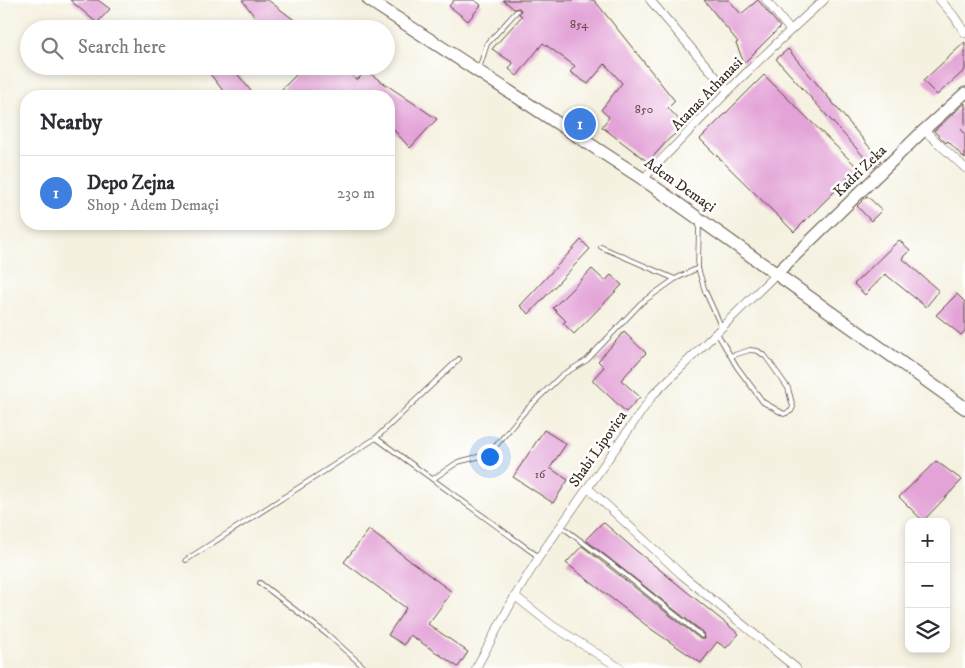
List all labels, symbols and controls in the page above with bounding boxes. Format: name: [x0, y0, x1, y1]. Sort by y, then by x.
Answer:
house number: 854: [570, 17, 589, 32]
search box: [20, 20, 395, 75]
icon: search: [38, 34, 66, 62]
text: Search here: [78, 36, 166, 59]
street label: Atanas Athanasi: [667, 53, 747, 135]
house number: 850: [635, 102, 653, 117]
pin: 1: [564, 105, 596, 143]
text: Nearby: [40, 110, 102, 136]
street label: Kadri Zeka: [829, 141, 891, 201]
street label: Adem Demaçi: [641, 153, 720, 217]
text: Depo Zejna: [87, 172, 175, 195]
text: 1: [53, 183, 59, 203]
text: 230 m: [337, 183, 375, 203]
text: Shop · Adem Demaçi: [87, 195, 219, 215]
street label: Shabi Lipovica: [565, 407, 632, 491]
your location: [477, 444, 503, 470]
house number: 16: [535, 467, 546, 482]
map controls: [905, 518, 950, 653]
button: +: [905, 518, 950, 563]
button: −: [905, 563, 950, 608]
button: layers: [905, 608, 950, 653]

